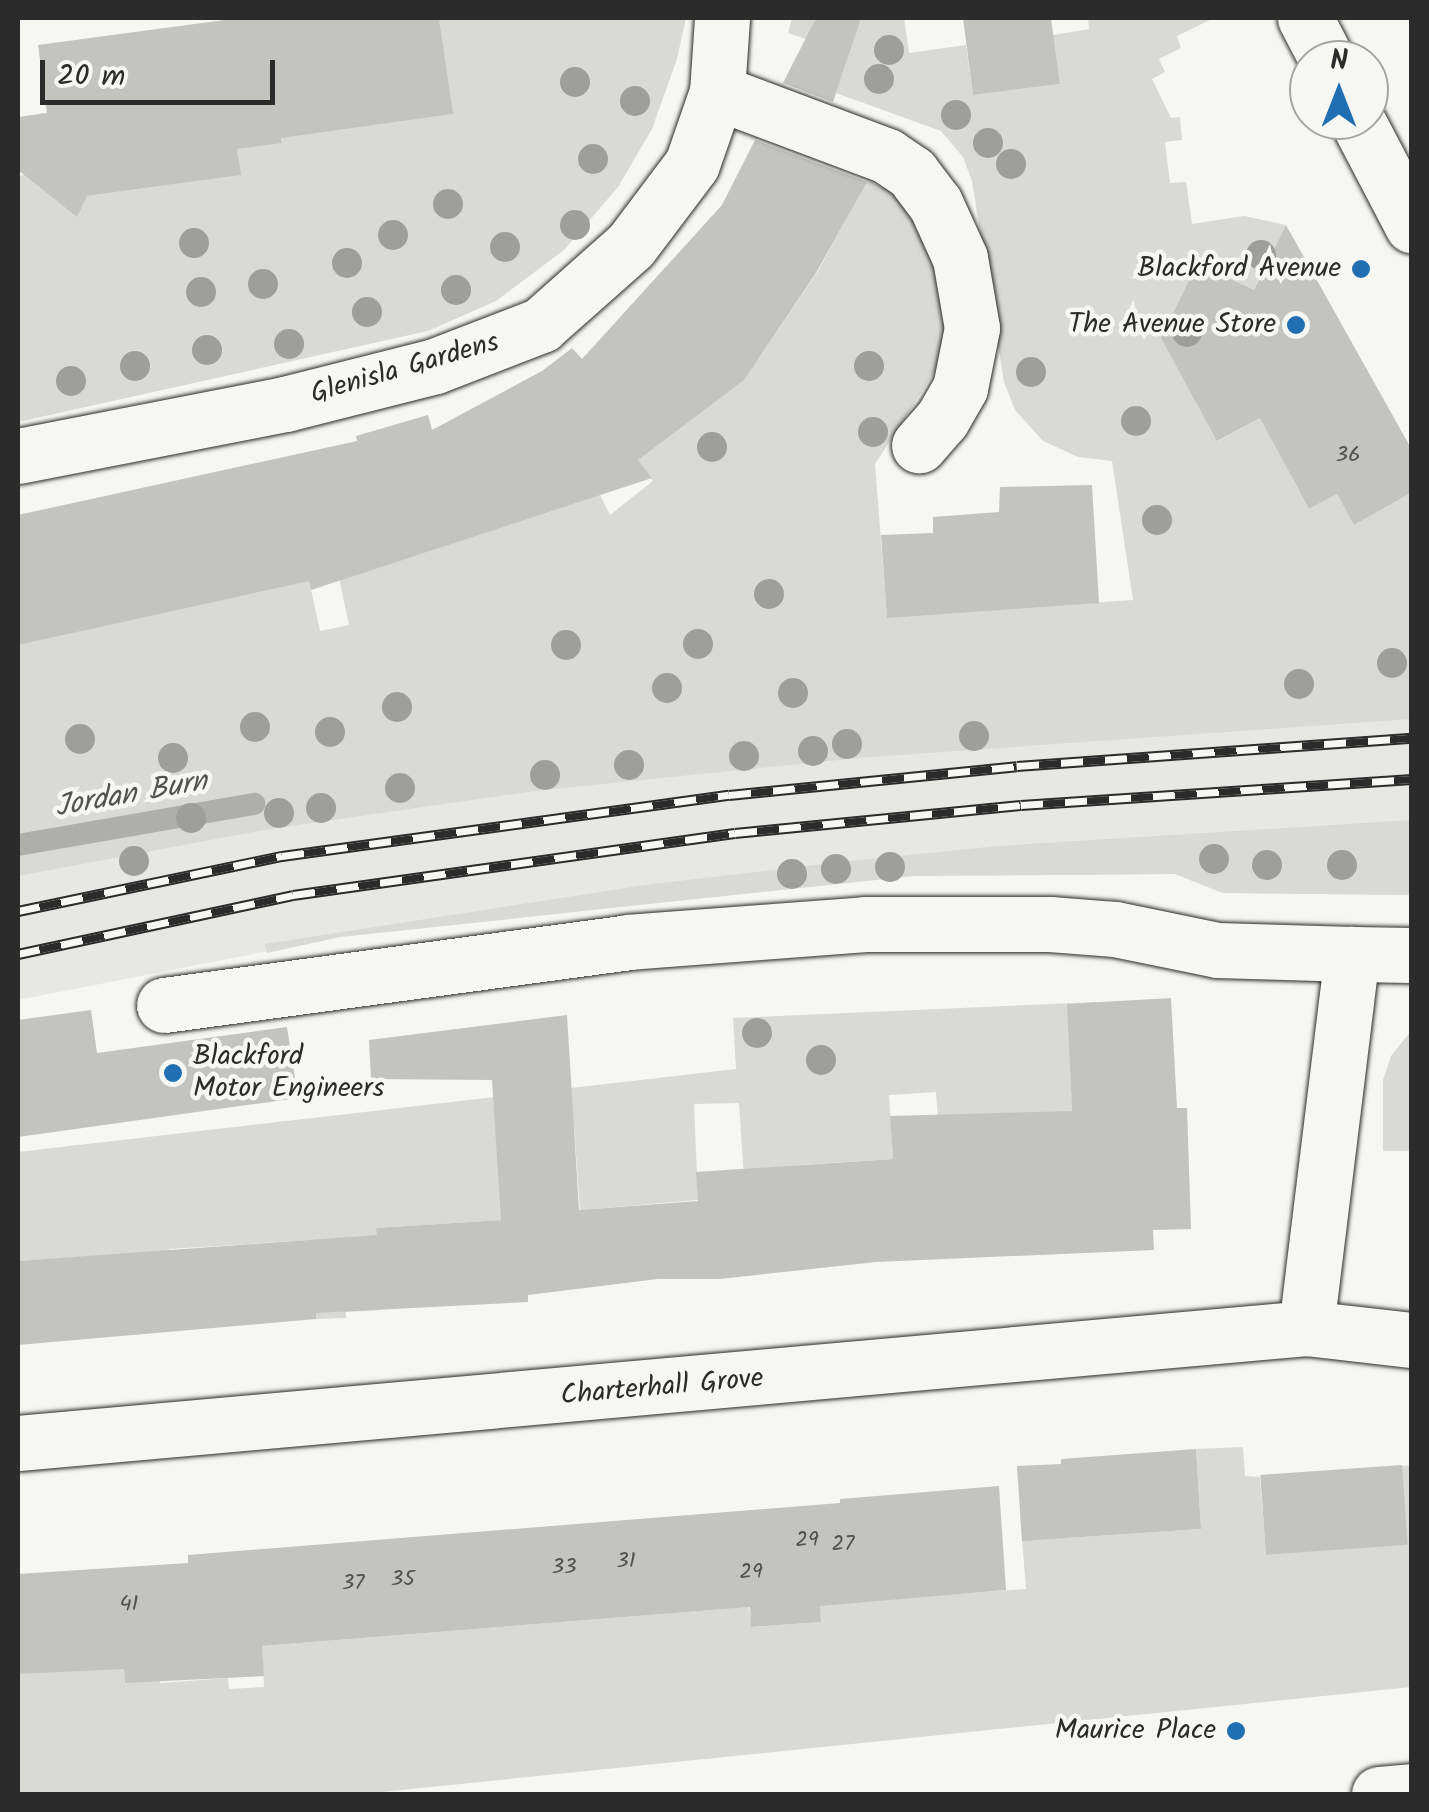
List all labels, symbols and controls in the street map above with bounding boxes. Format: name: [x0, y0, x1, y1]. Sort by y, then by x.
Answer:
text: N: [1330, 39, 1348, 84]
scale bar: [45, 40, 280, 102]
north arrow: [1289, 40, 1389, 140]
text: 20 m: [57, 53, 125, 101]
place label: Blackford Avenue: [1137, 252, 1341, 286]
marker: Blackford Avenue: [1350, 258, 1372, 280]
place label: The Avenue Store: [1068, 308, 1276, 342]
marker: The Avenue Store: [1285, 314, 1307, 336]
street label: Glenisla Gardens: [307, 326, 503, 412]
house number: 36: [1336, 443, 1360, 469]
water label: Jordan Burn: [52, 764, 210, 826]
place label: Blackford Motor Engineers: [193, 1040, 384, 1106]
marker: Blackford Motor Engineers: [162, 1062, 184, 1084]
street label: Charterhall Grove: [559, 1362, 765, 1414]
house number: 29: [795, 1528, 819, 1554]
house number: 27: [832, 1532, 854, 1558]
house number: 31: [616, 1549, 636, 1575]
house number: 33: [551, 1555, 577, 1581]
house number: 29: [739, 1560, 763, 1586]
house number: 35: [391, 1567, 415, 1593]
house number: 37: [342, 1571, 364, 1597]
house number: 41: [119, 1592, 139, 1618]
place label: Maurice Place: [1055, 1714, 1216, 1748]
marker: Maurice Place: [1225, 1720, 1247, 1742]

